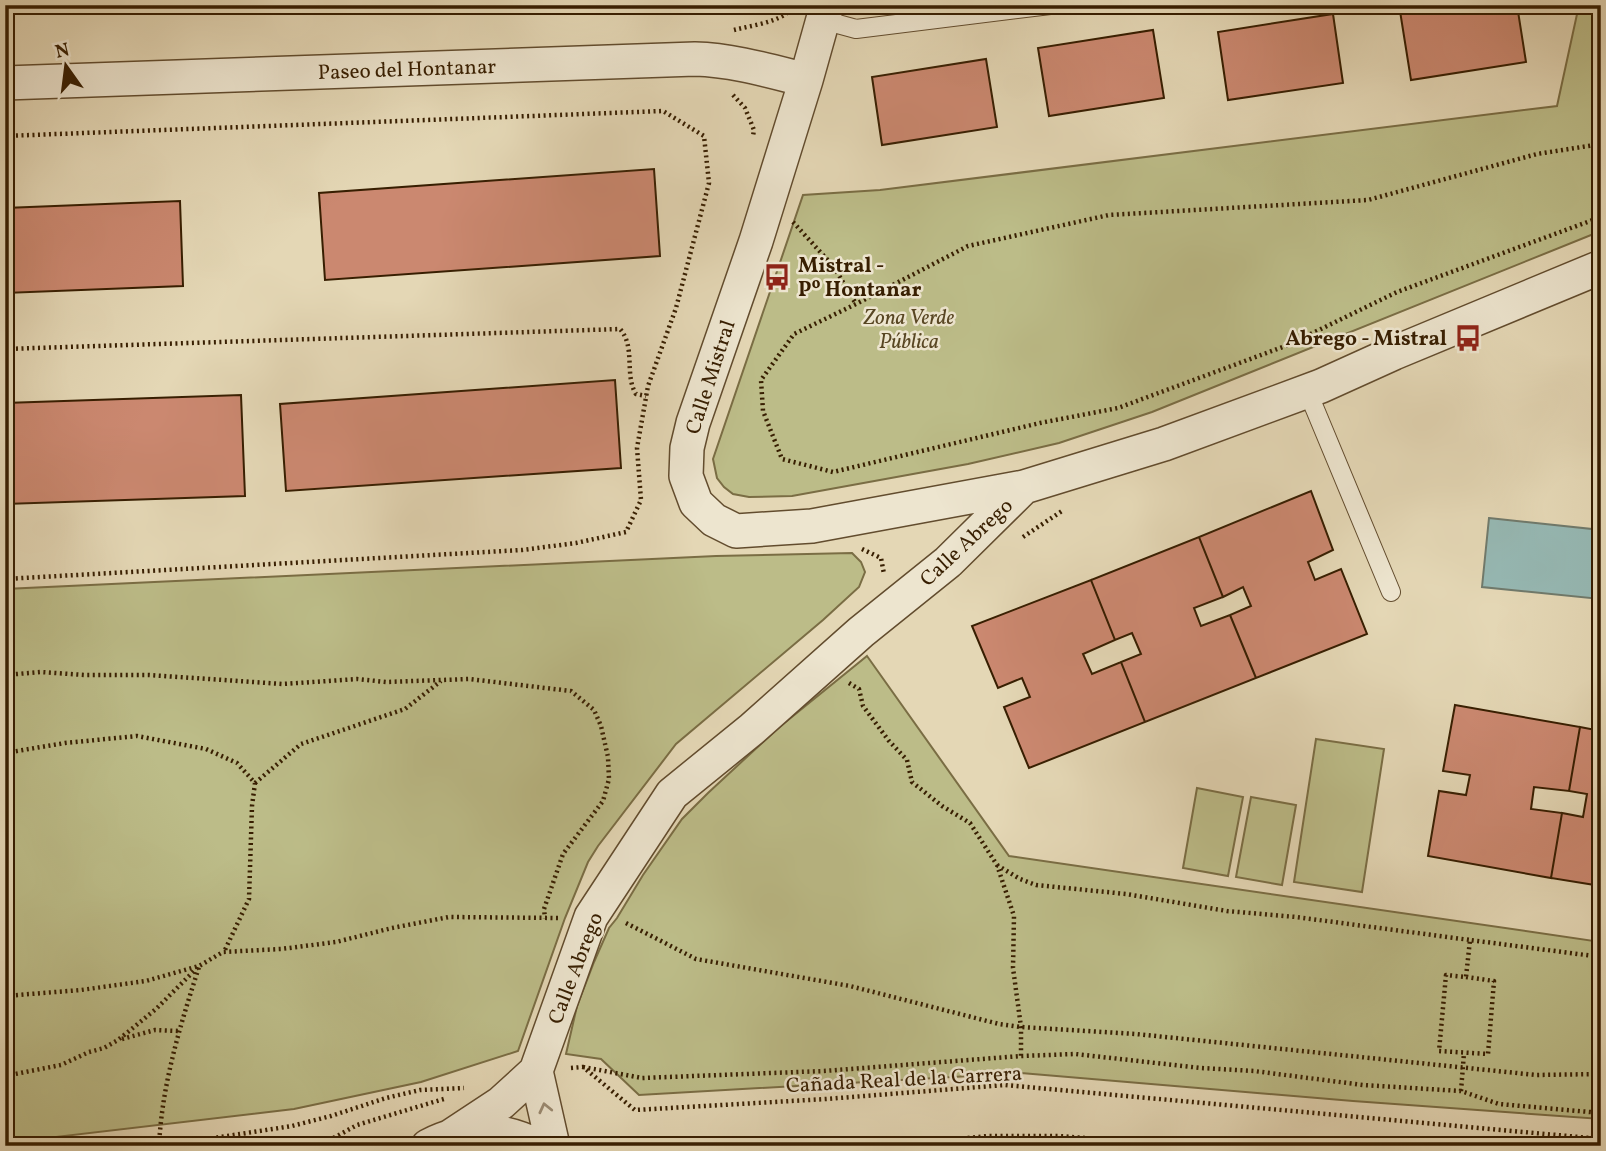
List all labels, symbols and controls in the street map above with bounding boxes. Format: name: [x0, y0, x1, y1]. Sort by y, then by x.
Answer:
north arrow: [32, 32, 102, 102]
text: N: [53, 37, 72, 66]
street label: Paseo del Hontanar: [317, 53, 497, 88]
place label: Mistral - Pº Hontanar: [798, 252, 921, 305]
bus stop icon: Mistral - Pº Hontanar: [762, 262, 792, 292]
park label: Zona Verde Pública: [863, 304, 955, 357]
street label: Calle Mistral: [679, 317, 744, 438]
bus stop icon: Abrego - Mistral: [1453, 323, 1483, 353]
place label: Abrego - Mistral: [1285, 325, 1447, 354]
street label: Calle Abrego: [914, 492, 1020, 594]
street label: Calle Abrego: [542, 908, 611, 1029]
street label: Cañada Real de la Carrera: [785, 1060, 1023, 1101]
one-way arrow: [538, 1102, 553, 1114]

